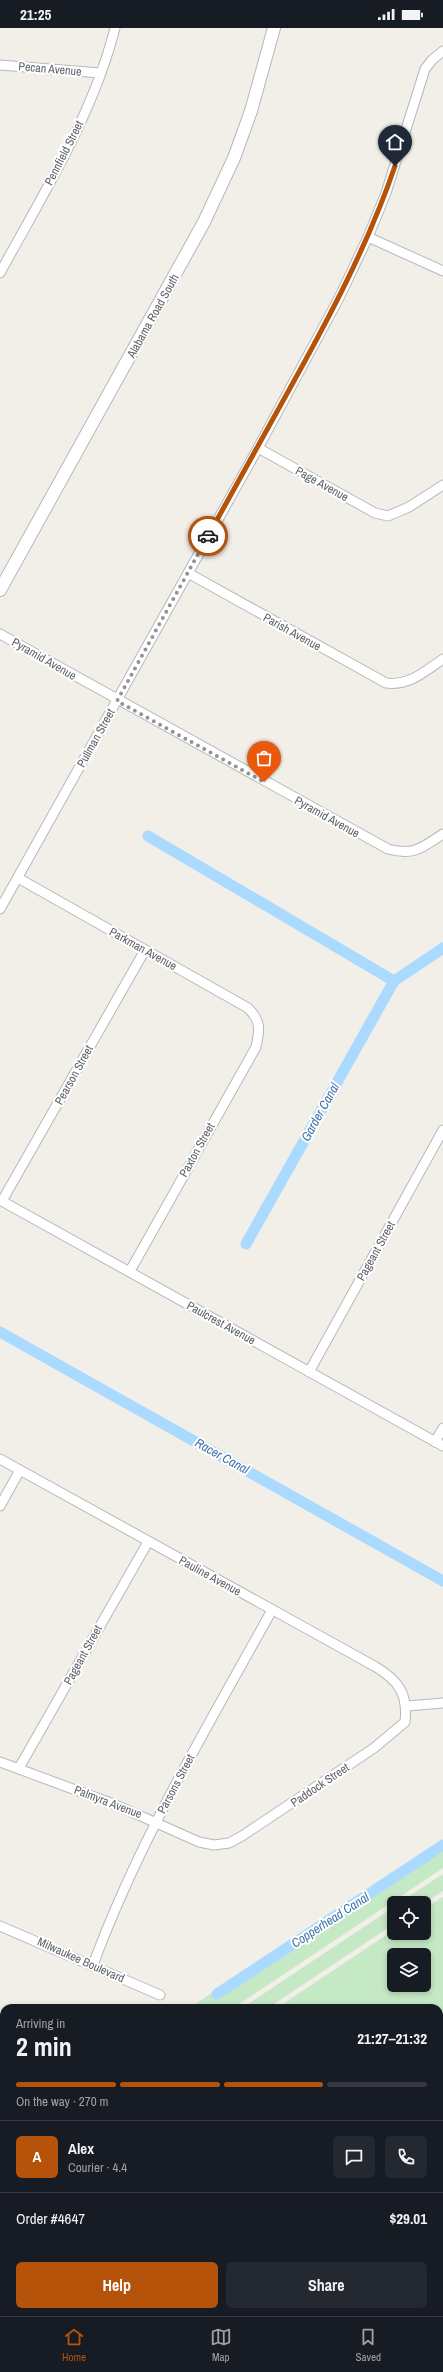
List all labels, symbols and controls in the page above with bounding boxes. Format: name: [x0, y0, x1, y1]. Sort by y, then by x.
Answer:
text: 21:25: [20, 4, 51, 25]
street label: Pecan Avenue: [18, 58, 82, 80]
street label: Pennfield Street: [41, 118, 87, 188]
pin: [378, 125, 412, 166]
icon: home: [384, 131, 406, 153]
street label: Alabama Road South: [123, 271, 183, 362]
street label: Page Avenue: [293, 463, 351, 505]
courier: [188, 516, 228, 556]
icon: car: [197, 525, 219, 547]
street label: Parish Avenue: [260, 610, 324, 654]
street label: Pyramid Avenue: [9, 634, 79, 684]
street label: Pullman Street: [73, 706, 119, 770]
pin: [247, 741, 281, 782]
icon: bag: [253, 747, 275, 769]
street label: Pyramid Avenue: [292, 793, 362, 841]
street label: Parkman Avenue: [106, 924, 180, 974]
street label: Pearson Street: [51, 1042, 97, 1108]
water label: Garder Canal: [297, 1079, 343, 1144]
street label: Paxton Street: [176, 1120, 219, 1180]
street label: Pageant Street: [353, 1218, 399, 1284]
street label: Paulcrest Avenue: [184, 1297, 258, 1349]
water label: Racer Canal: [192, 1434, 253, 1478]
street label: Pauline Avenue: [176, 1552, 244, 1600]
street label: Pageant Street: [60, 1622, 106, 1688]
street label: Parsons Street: [154, 1751, 198, 1816]
street label: Paddock Street: [288, 1759, 353, 1810]
street label: Palmyra Avenue: [72, 1782, 144, 1822]
water label: Copperhead Canal: [288, 1888, 373, 1951]
map controls: [387, 1896, 431, 1992]
button: locate: [387, 1896, 431, 1940]
street label: Milwaukee Boulevard: [35, 1934, 127, 1986]
button: layers: [387, 1948, 431, 1992]
text: Arriving in: [16, 2015, 65, 2032]
text: 21:27–21:32: [357, 2028, 427, 2049]
text: 2 min: [16, 2029, 72, 2064]
text: On the way · 270 m: [16, 2093, 108, 2110]
button: chat: [333, 2136, 375, 2178]
button: phone: [385, 2136, 427, 2178]
text: Alex: [68, 2138, 94, 2159]
text: A: [33, 2146, 41, 2167]
text: Courier · 4.4: [68, 2159, 127, 2176]
text: Order #4647: [16, 2208, 85, 2229]
text: $29.01: [389, 2208, 427, 2229]
button: Help: [16, 2262, 218, 2308]
button: Share: [226, 2262, 427, 2308]
tab: Home: [62, 2326, 86, 2364]
tab: Map: [210, 2326, 232, 2364]
tab: Saved: [356, 2326, 381, 2364]

